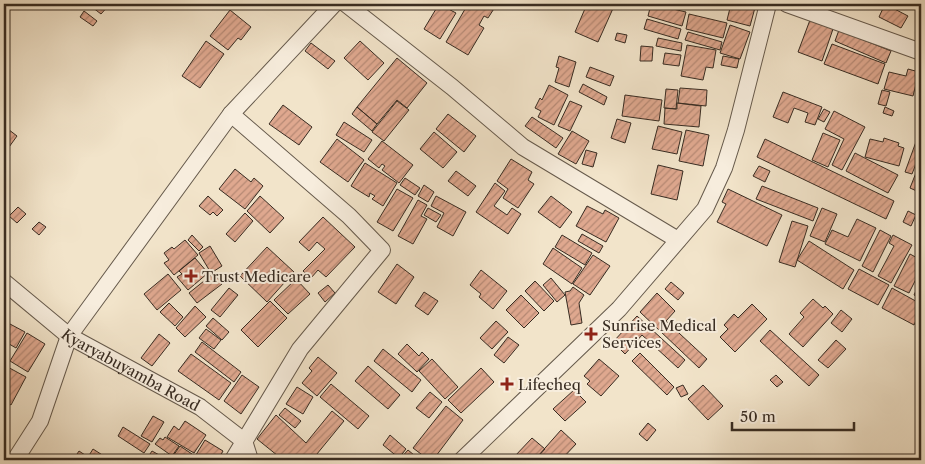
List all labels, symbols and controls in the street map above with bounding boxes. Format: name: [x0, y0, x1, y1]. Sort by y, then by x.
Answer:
place label: Trust Medicare: [202, 267, 311, 286]
marker: Trust Medicare: [184, 269, 198, 283]
place label: Sunrise Medical Services: [602, 316, 717, 352]
street label: Kyaryabuyamba Road: [58, 324, 203, 415]
marker: Sunrise Medical Services: [584, 327, 598, 341]
place label: Lifecheq: [518, 375, 581, 394]
marker: Lifecheq: [500, 377, 514, 391]
scale bar: [732, 399, 855, 431]
text: 50 m: [740, 407, 776, 426]

